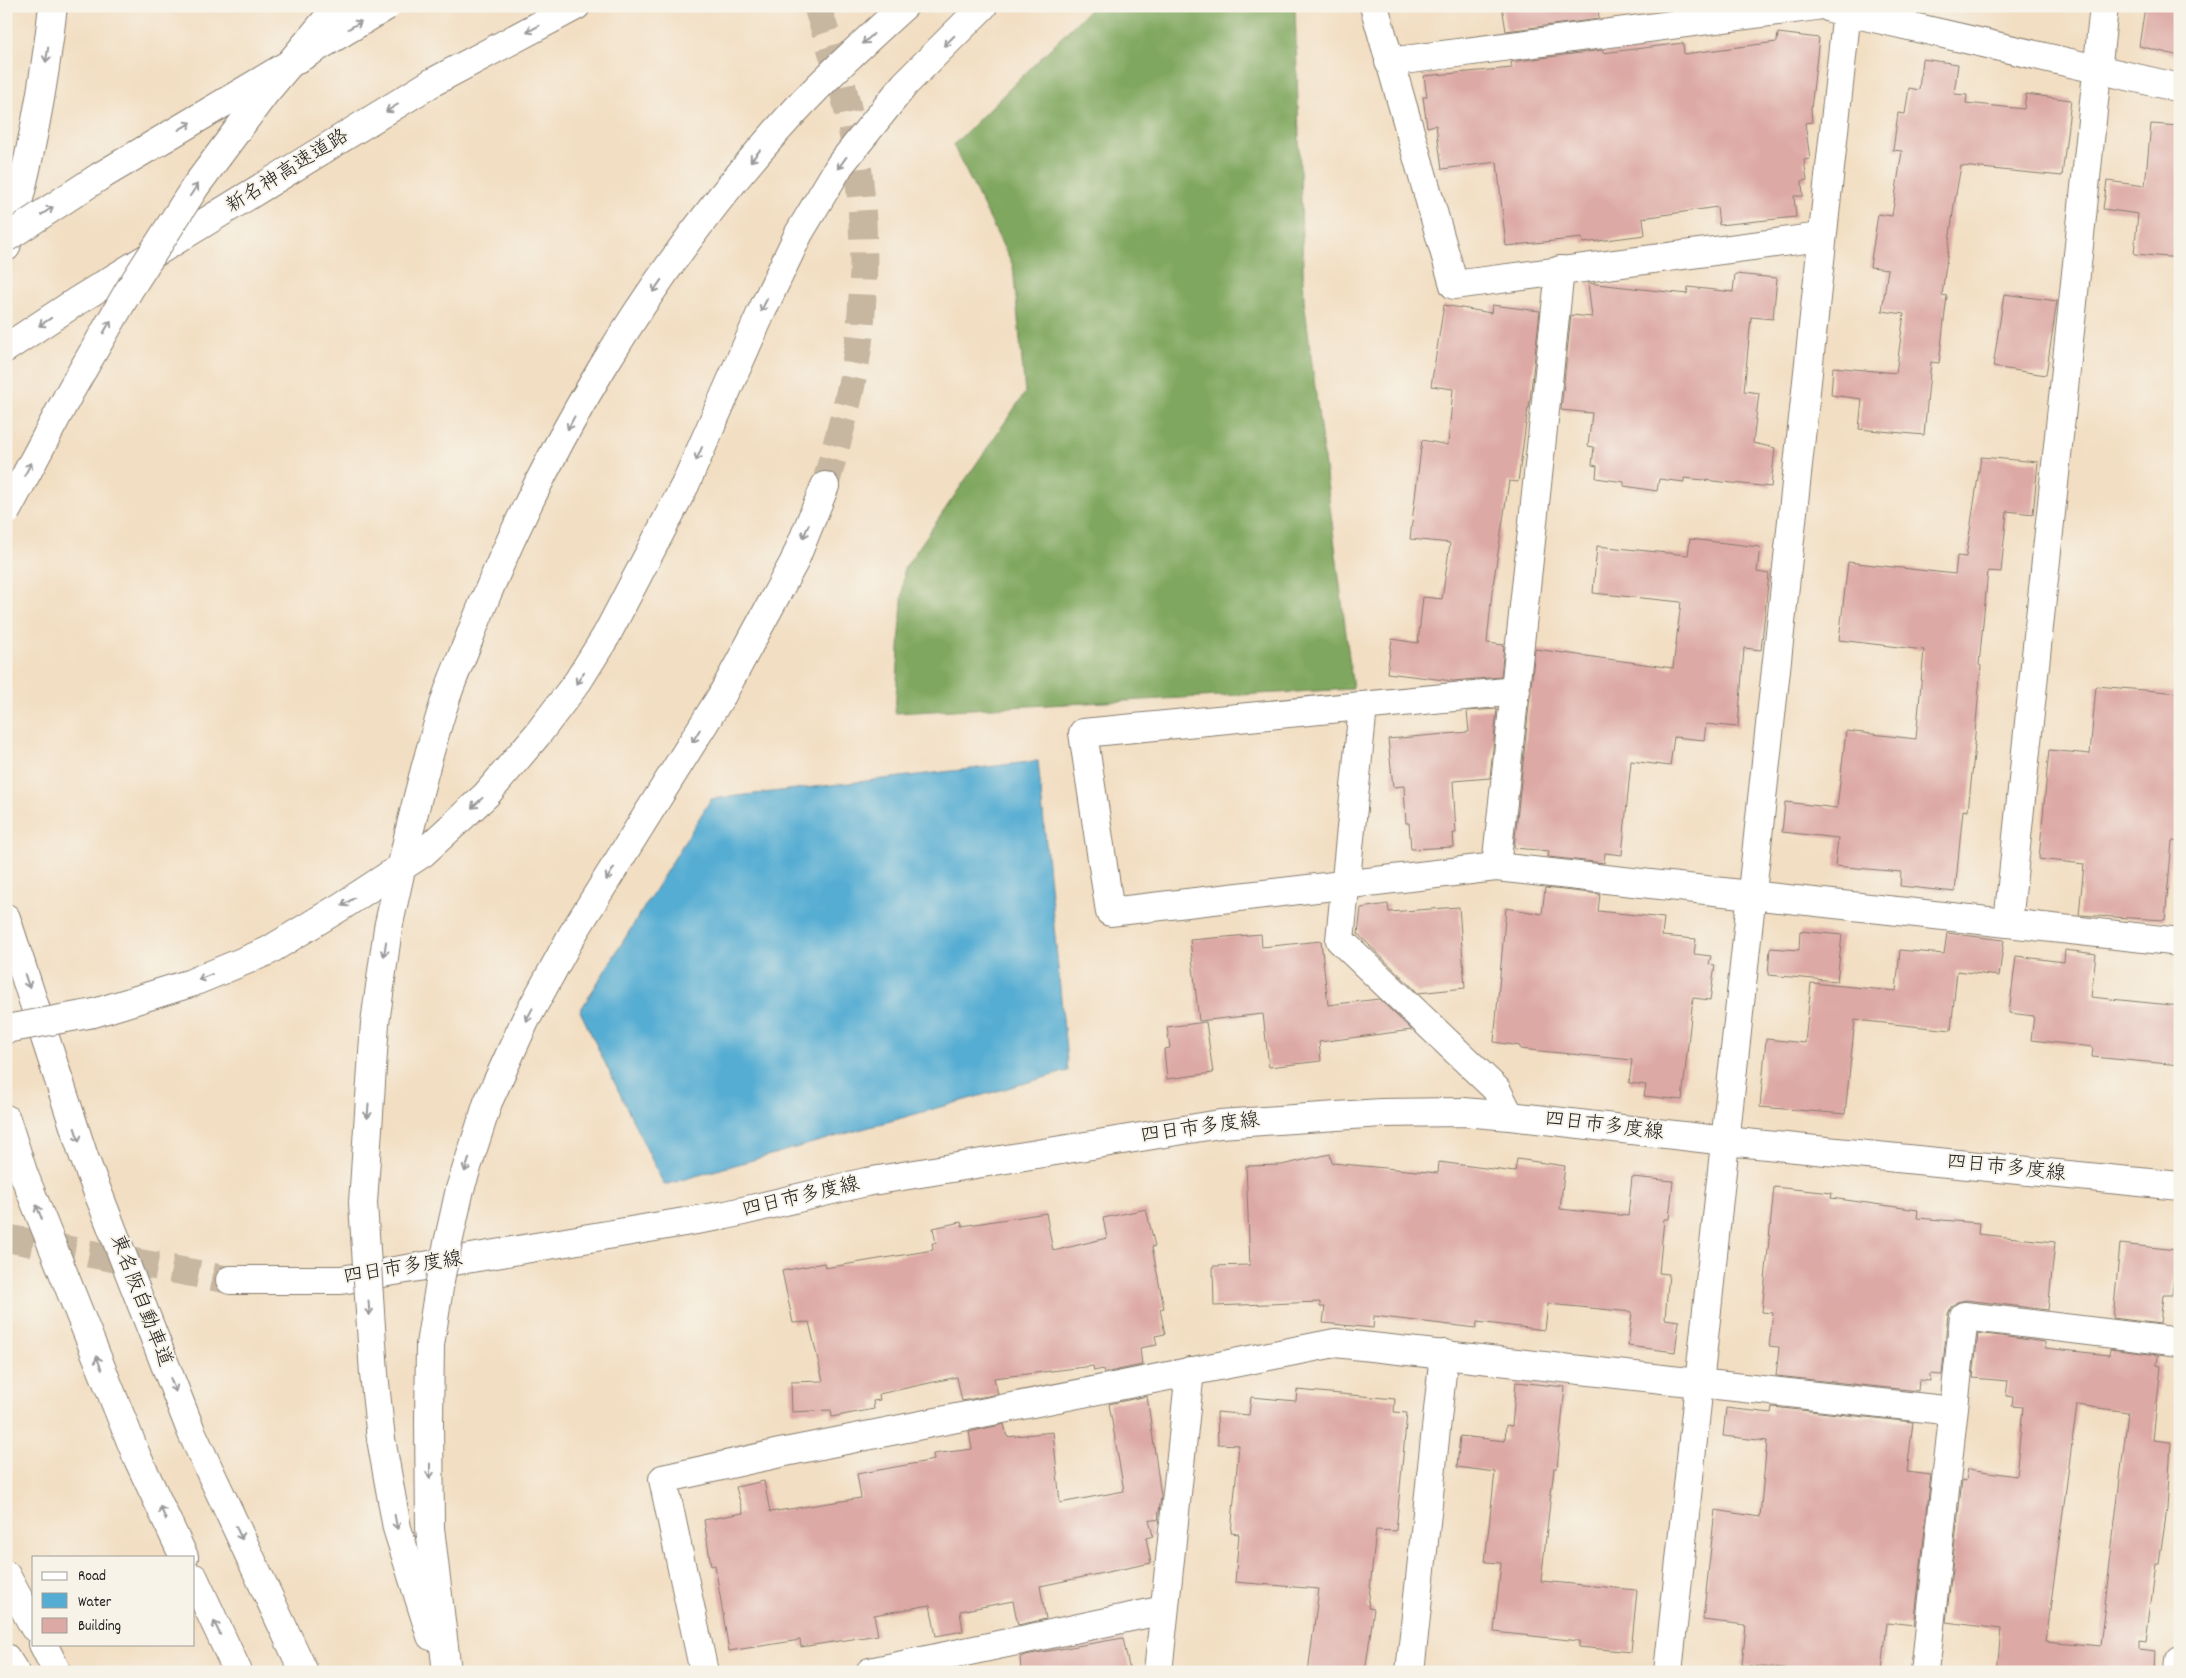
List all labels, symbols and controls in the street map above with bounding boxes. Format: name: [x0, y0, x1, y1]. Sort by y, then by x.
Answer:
one-way arrow: [347, 20, 361, 30]
one-way arrow: [526, 25, 541, 34]
one-way arrow: [861, 33, 874, 45]
one-way arrow: [942, 35, 955, 47]
one-way arrow: [42, 46, 52, 62]
one-way arrow: [385, 103, 399, 113]
one-way arrow: [177, 120, 191, 130]
street label: 新名神高速道路: [221, 123, 355, 221]
one-way arrow: [750, 150, 761, 163]
one-way arrow: [837, 156, 848, 169]
one-way arrow: [189, 183, 199, 197]
one-way arrow: [40, 206, 54, 217]
one-way arrow: [652, 278, 662, 292]
one-way arrow: [759, 298, 769, 313]
one-way arrow: [38, 317, 52, 327]
one-way arrow: [103, 321, 113, 335]
one-way arrow: [565, 415, 575, 430]
one-way arrow: [693, 446, 703, 461]
one-way arrow: [24, 462, 33, 477]
one-way arrow: [801, 523, 811, 538]
one-way arrow: [574, 670, 584, 684]
one-way arrow: [691, 729, 701, 743]
one-way arrow: [470, 797, 483, 809]
one-way arrow: [605, 867, 615, 881]
one-way arrow: [342, 897, 356, 907]
one-way arrow: [380, 941, 390, 957]
one-way arrow: [22, 972, 32, 988]
one-way arrow: [198, 973, 213, 983]
one-way arrow: [523, 1007, 533, 1021]
one-way arrow: [364, 1102, 373, 1118]
street label: 四日市多度線: [1543, 1106, 1665, 1148]
street label: 四日市多度線: [1139, 1107, 1261, 1151]
one-way arrow: [72, 1127, 82, 1143]
street label: 四日市多度線: [1945, 1149, 2067, 1189]
one-way arrow: [462, 1156, 472, 1172]
street label: 四日市多度線: [739, 1171, 863, 1225]
one-way arrow: [34, 1205, 43, 1221]
street label: 東名阪自動車道: [102, 1231, 178, 1371]
street label: 四日市多度線: [342, 1246, 464, 1292]
one-way arrow: [364, 1300, 374, 1316]
one-way arrow: [94, 1356, 104, 1371]
one-way arrow: [169, 1377, 178, 1392]
one-way arrow: [425, 1462, 435, 1479]
one-way arrow: [158, 1506, 167, 1521]
one-way arrow: [392, 1514, 401, 1530]
one-way arrow: [235, 1525, 244, 1540]
legend: [32, 1556, 195, 1646]
text: Road: [78, 1566, 106, 1588]
text: Water: [78, 1592, 112, 1614]
text: Building: [78, 1616, 121, 1638]
one-way arrow: [212, 1621, 222, 1636]

